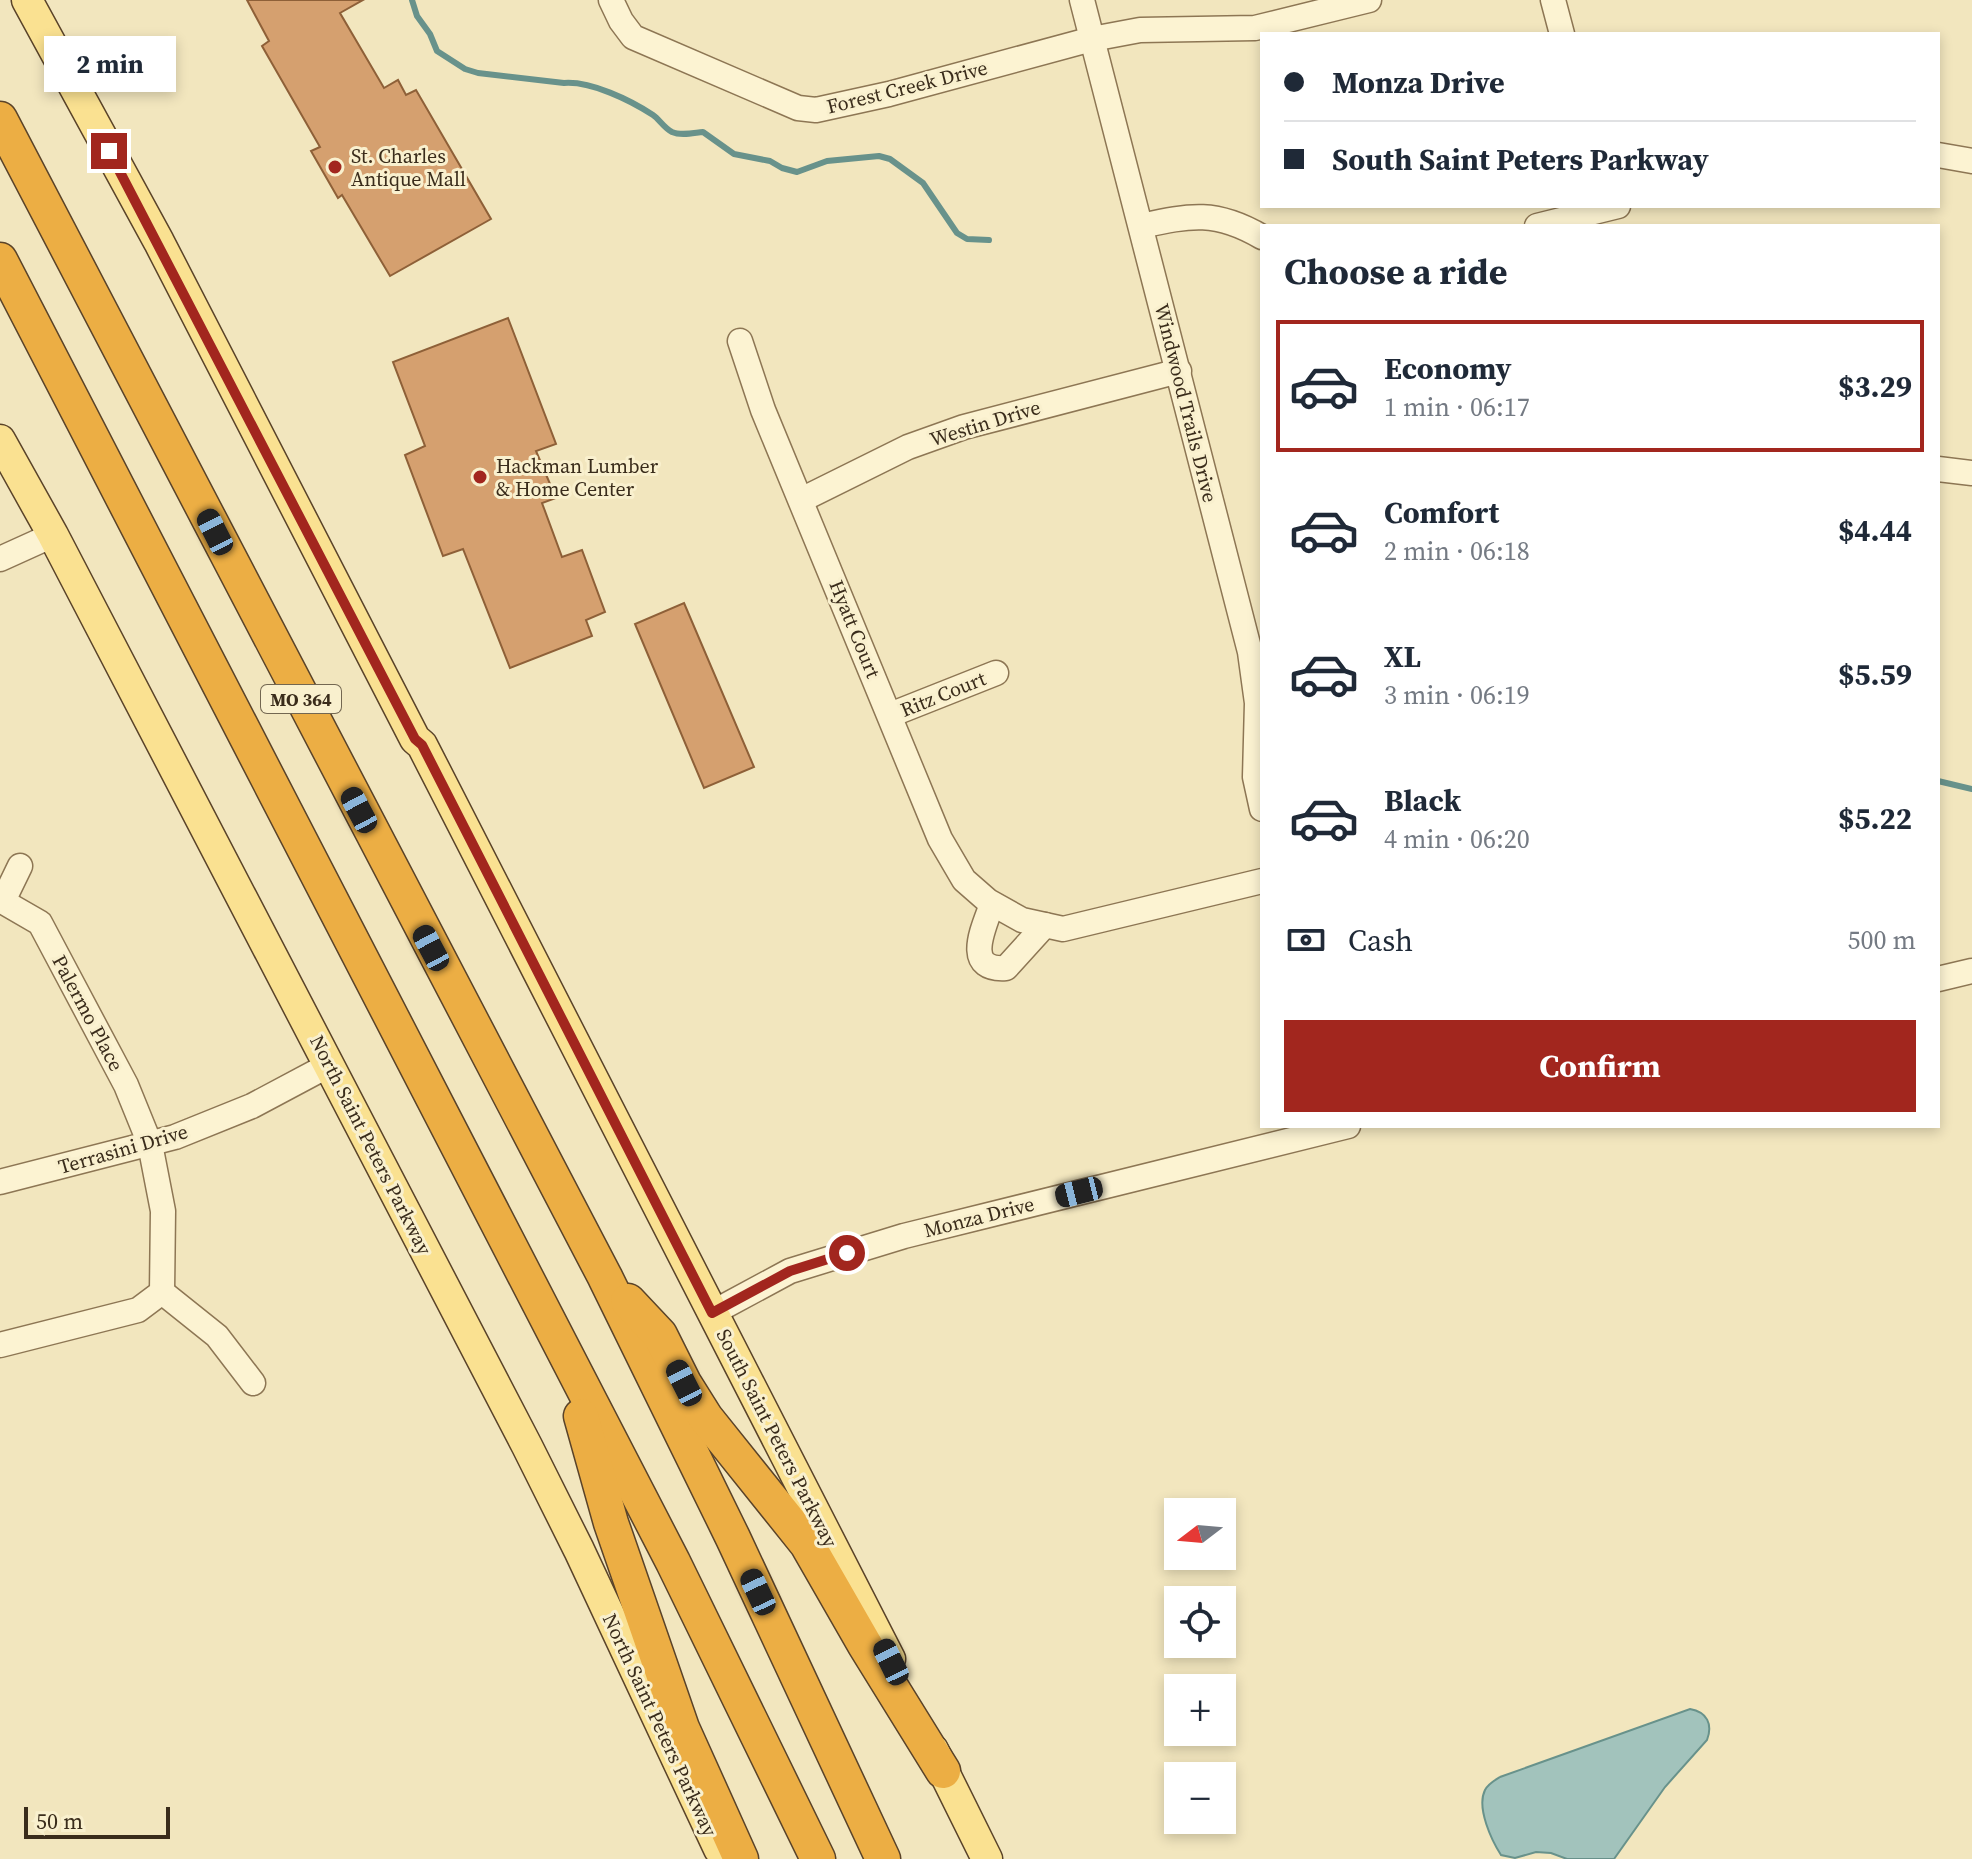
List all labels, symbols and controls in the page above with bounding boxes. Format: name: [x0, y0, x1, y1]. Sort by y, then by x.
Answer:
callout: 2 min: [43, 35, 175, 91]
text: 2 min: [76, 46, 144, 82]
street label: Forest Creek Drive: [824, 53, 990, 121]
text: Monza Drive: [1332, 62, 1505, 103]
route end: [91, 133, 127, 169]
text: South Saint Peters Parkway: [1332, 139, 1709, 180]
place label: St. Charles Antique Mall: [351, 142, 466, 193]
marker: St. Charles Antique Mall: [326, 158, 344, 176]
text: Choose a ride: [1284, 247, 1507, 296]
street label: Windwood Trails Drive: [1148, 301, 1224, 505]
text: Economy: [1384, 348, 1512, 389]
icon: car: [1288, 350, 1360, 422]
text: $3.29: [1838, 366, 1912, 407]
text: 1 min · 06:17: [1384, 389, 1530, 425]
street label: Westin Drive: [926, 393, 1044, 453]
place label: Hackman Lumber & Home Center: [496, 452, 659, 503]
marker: Hackman Lumber & Home Center: [471, 468, 489, 486]
text: Comfort: [1384, 492, 1499, 533]
icon: car: [1288, 494, 1360, 566]
car: [193, 505, 237, 559]
text: $4.44: [1838, 510, 1912, 551]
text: 2 min · 06:18: [1384, 533, 1530, 569]
street label: Hyatt Court: [823, 576, 888, 683]
text: XL: [1384, 636, 1421, 677]
icon: car: [1288, 638, 1360, 710]
text: $5.59: [1838, 654, 1912, 695]
street label: Ritz Court: [896, 664, 990, 724]
text: 3 min · 06:19: [1384, 677, 1530, 713]
road number: MO 364: [261, 685, 341, 713]
text: Black: [1384, 780, 1461, 821]
icon: car: [1288, 782, 1360, 854]
car: [337, 783, 381, 837]
text: $5.22: [1838, 798, 1912, 839]
text: 4 min · 06:20: [1384, 821, 1530, 857]
icon: cash: [1284, 918, 1328, 962]
text: Cash: [1348, 920, 1413, 961]
car: [409, 921, 453, 975]
text: 500 m: [1848, 922, 1916, 958]
street label: Palermo Place: [46, 950, 130, 1076]
button: Confirm: [1284, 1020, 1916, 1112]
street label: North Saint Peters Parkway: [303, 1030, 439, 1260]
street label: Terrasini Drive: [55, 1117, 191, 1181]
car: [1053, 1175, 1105, 1209]
street label: Monza Drive: [921, 1190, 1037, 1244]
route start: [829, 1235, 865, 1271]
street label: South Saint Peters Parkway: [710, 1324, 845, 1553]
car: [662, 1356, 706, 1410]
north arrow: [1164, 1498, 1236, 1570]
map controls: [1164, 1498, 1236, 1834]
car: [737, 1565, 779, 1619]
button: locate: [1164, 1586, 1236, 1658]
street label: North Saint Peters Parkway: [596, 1609, 724, 1842]
car: [870, 1635, 912, 1689]
button: +: [1164, 1674, 1236, 1746]
button: −: [1164, 1762, 1236, 1834]
scale bar: [24, 1803, 170, 1839]
text: 50 m: [36, 1806, 83, 1836]

